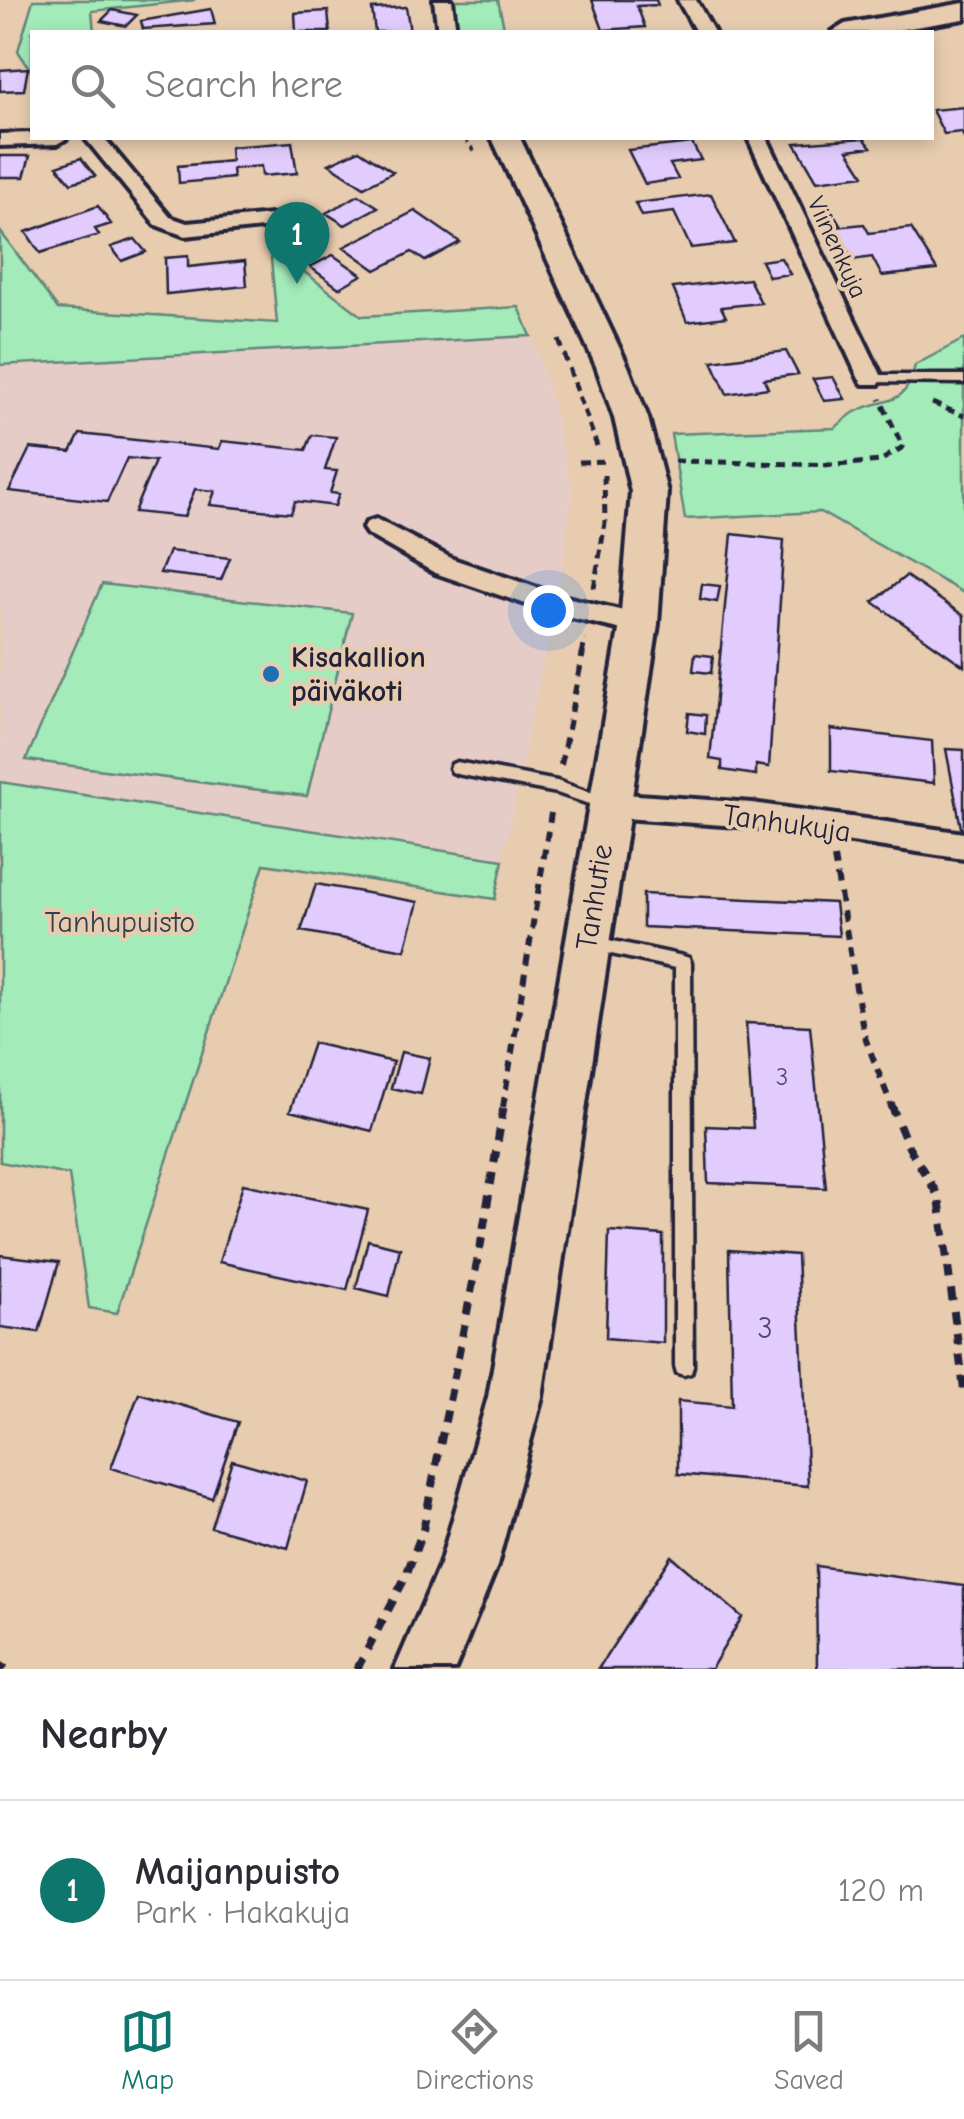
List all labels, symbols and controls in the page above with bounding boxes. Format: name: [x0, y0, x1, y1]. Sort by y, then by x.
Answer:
search box: [30, 30, 934, 140]
icon: search: [65, 58, 120, 113]
text: Search here: [145, 63, 343, 107]
street label: Viinenkuja: [801, 192, 874, 303]
pin: 1: [264, 202, 330, 284]
your location: [523, 585, 574, 636]
place label: Kisakallion päiväkoti: [291, 640, 426, 709]
marker: Kisakallion päiväkoti: [260, 663, 282, 685]
street label: Tanhukuja: [721, 797, 853, 850]
street label: Tanhutie: [569, 842, 620, 953]
park label: Tanhupuisto: [45, 905, 195, 940]
house number: 3: [776, 1062, 788, 1091]
house number: 3: [757, 1311, 773, 1346]
text: Nearby: [40, 1710, 167, 1759]
text: Maijanpuisto: [135, 1850, 340, 1894]
text: 1: [66, 1872, 79, 1909]
text: 120 m: [838, 1872, 924, 1909]
text: Park · Hakakuja: [135, 1894, 350, 1931]
tab: Map: [120, 2004, 175, 2096]
tab: Directions: [415, 2004, 534, 2096]
tab: Saved: [774, 2004, 844, 2096]

